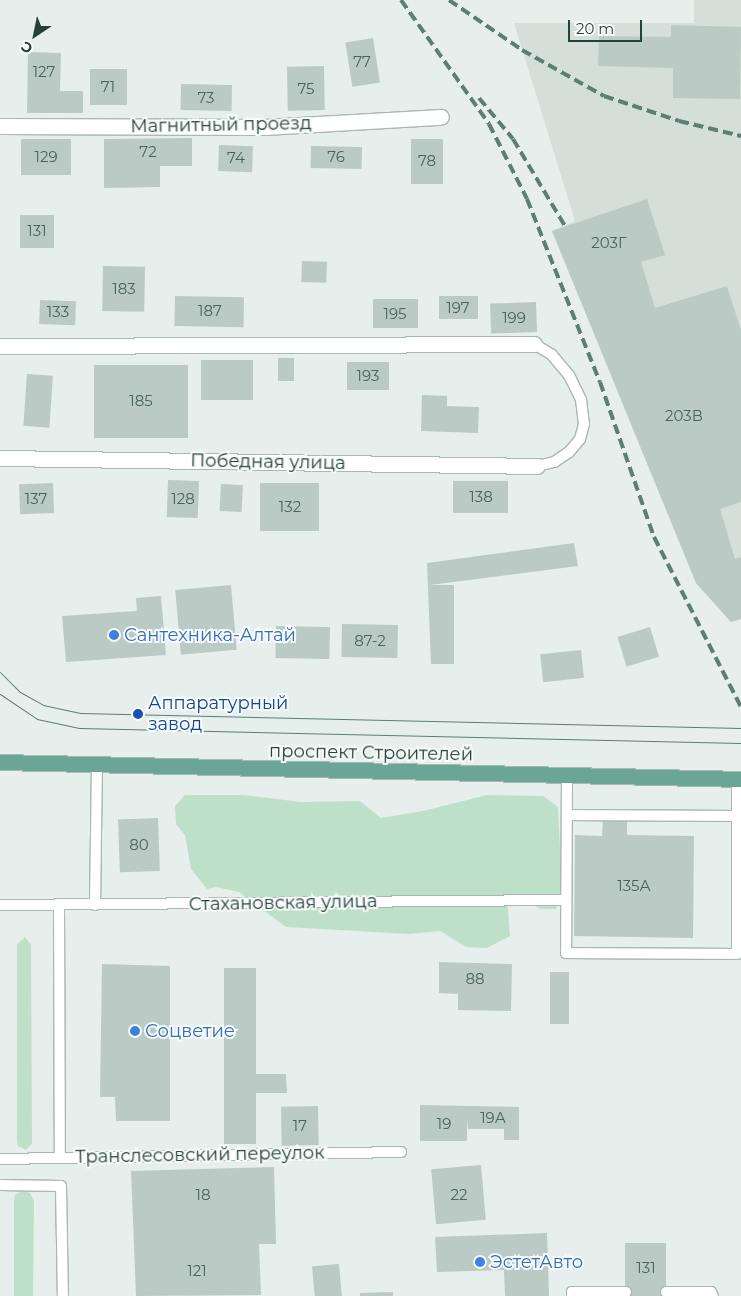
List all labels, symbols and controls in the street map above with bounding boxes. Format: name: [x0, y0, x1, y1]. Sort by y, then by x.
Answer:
north arrow: [10, 10, 60, 60]
scale bar: [571, 10, 645, 42]
text: 20 m: [576, 19, 614, 38]
text: С: [17, 37, 36, 58]
house number: 77: [353, 53, 371, 71]
house number: 127: [33, 63, 55, 81]
house number: 71: [101, 78, 115, 96]
house number: 75: [297, 80, 315, 98]
house number: 73: [197, 89, 215, 107]
street label: Магнитный проезд: [130, 113, 312, 137]
house number: 72: [139, 143, 157, 161]
house number: 129: [34, 148, 58, 166]
house number: 76: [327, 148, 345, 166]
house number: 74: [227, 149, 245, 167]
house number: 78: [418, 152, 436, 170]
house number: 131: [27, 222, 47, 240]
house number: 203Г: [591, 234, 627, 252]
house number: 183: [112, 280, 136, 298]
house number: 197: [446, 299, 470, 317]
house number: 187: [198, 302, 222, 320]
house number: 133: [47, 303, 69, 321]
house number: 195: [383, 305, 407, 323]
house number: 199: [502, 309, 526, 327]
house number: 193: [357, 367, 379, 385]
house number: 185: [129, 392, 153, 410]
house number: 203В: [665, 407, 703, 425]
street label: Победная улица: [190, 450, 346, 474]
house number: 138: [469, 488, 493, 506]
house number: 137: [25, 490, 47, 508]
house number: 128: [171, 490, 195, 508]
house number: 132: [279, 498, 301, 516]
place label: Сантехника-Алтай: [124, 624, 296, 646]
marker: Сантехника-Алтай: [108, 629, 120, 641]
house number: 87-2: [354, 632, 386, 650]
place label: Аппаратурный завод: [148, 693, 289, 736]
marker: Аппаратурный завод: [132, 708, 144, 720]
street label: проспект Строителей: [269, 740, 473, 766]
house number: 80: [129, 836, 149, 854]
house number: 135А: [617, 877, 651, 895]
street label: Стахановская улица: [188, 891, 378, 915]
house number: 88: [465, 970, 485, 988]
place label: Соцветие: [145, 1020, 235, 1042]
marker: Соцветие: [129, 1025, 141, 1037]
house number: 19А: [480, 1109, 506, 1127]
house number: 19: [437, 1115, 451, 1133]
house number: 17: [293, 1117, 307, 1135]
street label: Транслесовский переулок: [75, 1142, 325, 1168]
house number: 18: [196, 1186, 210, 1204]
house number: 22: [450, 1186, 468, 1204]
place label: ЭстетАвто: [490, 1251, 583, 1273]
marker: ЭстетАвто: [474, 1256, 486, 1268]
house number: 131: [636, 1259, 656, 1277]
house number: 121: [187, 1262, 207, 1280]

